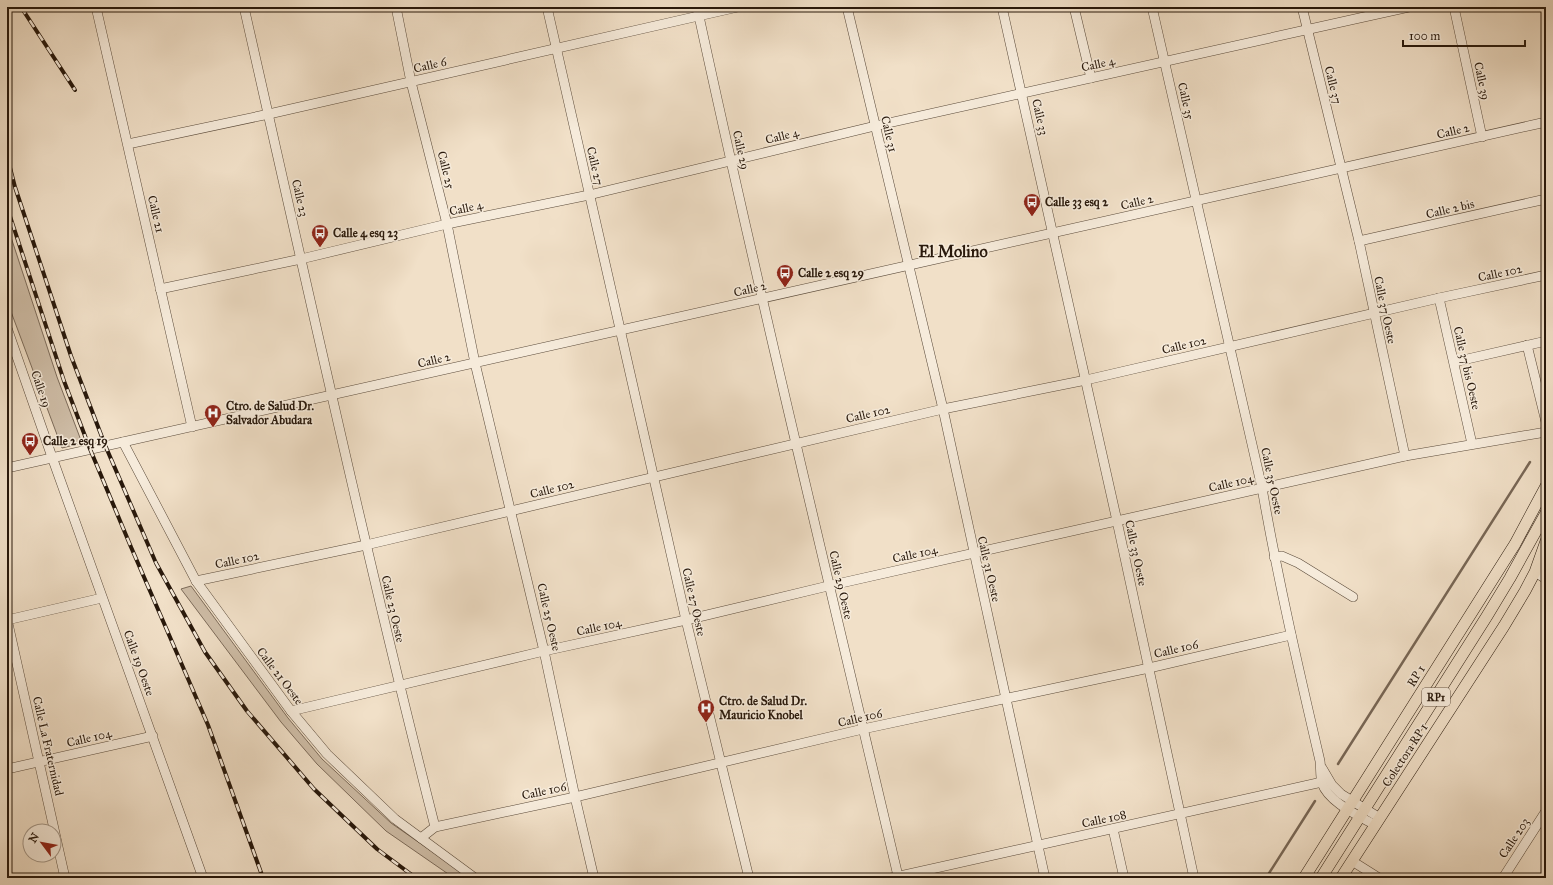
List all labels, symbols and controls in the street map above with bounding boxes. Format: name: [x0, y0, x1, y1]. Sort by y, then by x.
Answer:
scale bar: [1403, 22, 1525, 48]
text: 100 m: [1409, 29, 1440, 43]
street label: Calle 6: [412, 54, 449, 76]
street label: Calle 4: [1080, 54, 1116, 74]
street label: Calle 39: [1471, 61, 1493, 101]
street label: Calle 37: [1322, 65, 1344, 105]
street label: Calle 35: [1175, 81, 1197, 121]
street label: Calle 33: [1029, 97, 1051, 137]
street label: Calle 31: [878, 114, 900, 154]
street label: Calle 2: [1435, 120, 1471, 142]
street label: Calle 4: [764, 125, 800, 147]
street label: Calle 29: [730, 129, 752, 171]
street label: Calle 27: [584, 145, 606, 187]
street label: Calle 25: [435, 150, 458, 191]
street label: Calle 23: [289, 178, 311, 218]
street label: Calle 2: [1119, 191, 1155, 213]
bus stop icon: Calle 33 esq 2: [1022, 192, 1042, 217]
street label: Calle 21: [145, 194, 167, 234]
place label: Calle 33 esq 2: [1045, 195, 1109, 210]
street label: Calle 2 bis: [1424, 197, 1476, 221]
street label: Calle 4: [448, 198, 484, 218]
bus stop icon: Calle 4 esq 23: [310, 223, 330, 248]
place label: Calle 4 esq 23: [333, 226, 398, 241]
district label: El Molino: [918, 242, 988, 261]
street label: Calle 102: [1477, 261, 1523, 285]
bus stop icon: Calle 2 esq 29: [775, 263, 795, 288]
place label: Calle 2 esq 29: [798, 266, 864, 281]
street label: Calle 37 Oeste: [1371, 275, 1399, 345]
street label: Calle 2: [732, 278, 768, 300]
street label: Calle 37 bis Oeste: [1451, 325, 1483, 411]
street label: Calle 102: [1161, 333, 1208, 357]
street label: Calle 2: [416, 349, 452, 371]
street label: Calle 19: [28, 369, 54, 409]
place label: Ctro. de Salud Dr. Salvador Abudara: [226, 399, 314, 427]
street label: Calle 102: [845, 402, 892, 426]
hospital icon: Ctro. de Salud Dr. Salvador Abudara: [203, 403, 223, 428]
bus stop icon: Calle 2 esq 19: [20, 431, 40, 456]
place label: Calle 2 esq 19: [43, 434, 108, 449]
street label: Calle 35 Oeste: [1258, 446, 1286, 516]
street label: Calle 104: [1207, 471, 1255, 495]
street label: Calle 102: [529, 477, 576, 501]
street label: Calle 33 Oeste: [1122, 519, 1150, 587]
street label: Calle 31 Oeste: [975, 535, 1003, 603]
street label: Calle 104: [891, 542, 939, 566]
street label: Calle 102: [214, 548, 260, 572]
street label: Calle 29 Oeste: [826, 549, 856, 621]
street label: Calle 27 Oeste: [679, 566, 709, 638]
street label: Calle 23 Oeste: [378, 574, 408, 644]
street label: Calle 25 Oeste: [534, 582, 564, 652]
street label: Calle 104: [575, 615, 623, 639]
street label: Calle 19 Oeste: [121, 628, 157, 698]
street label: Calle 106: [1152, 637, 1200, 661]
street label: Calle 21 Oeste: [254, 645, 306, 707]
street label: RP 1: [1404, 662, 1428, 689]
road number: RP1: [1422, 688, 1450, 706]
place label: Ctro. de Salud Dr. Mauricio Knobel: [719, 694, 807, 722]
street label: Calle La Fraternidad: [30, 695, 66, 797]
hospital icon: Ctro. de Salud Dr. Mauricio Knobel: [696, 698, 716, 723]
street label: Calle 106: [836, 706, 884, 730]
street label: Colectora RP 1: [1379, 720, 1431, 789]
street label: Calle 104: [65, 726, 113, 750]
street label: Calle 106: [520, 779, 568, 803]
street label: Calle 108: [1080, 807, 1128, 831]
street label: Calle 203: [1496, 815, 1532, 861]
north arrow: [22, 823, 62, 863]
text: N: [26, 830, 42, 845]

